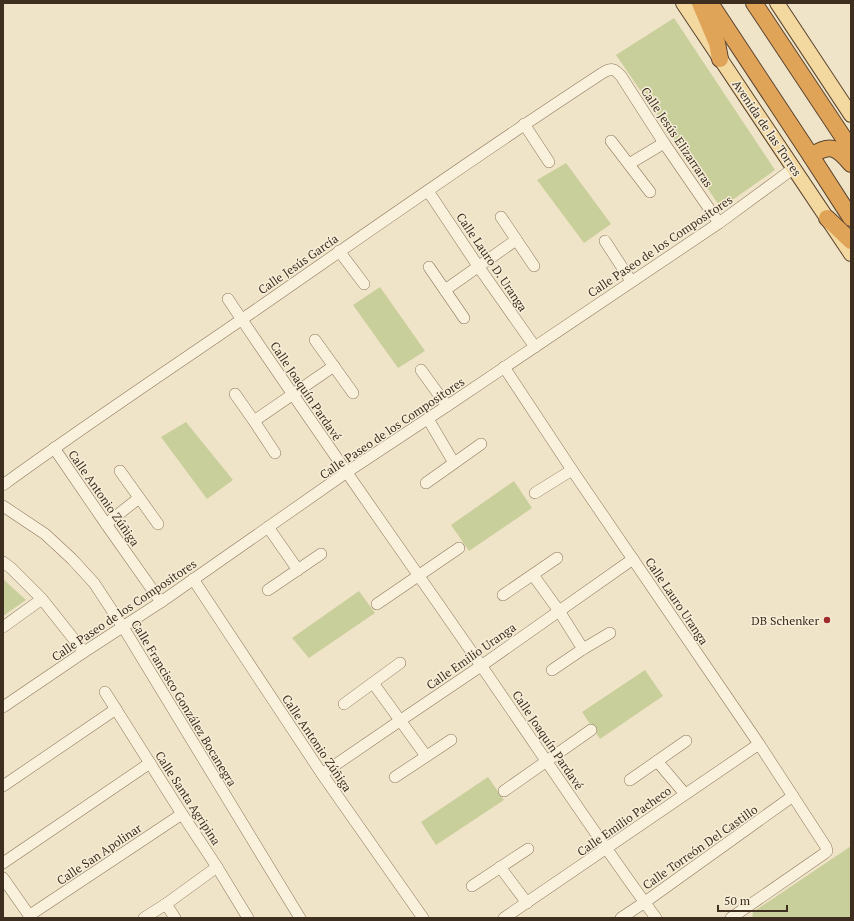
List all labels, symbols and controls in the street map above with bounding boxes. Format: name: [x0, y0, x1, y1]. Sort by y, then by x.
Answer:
street label: Avenida de las Torres: [729, 77, 805, 179]
street label: Calle Jesús Elizarraras: [638, 84, 716, 190]
street label: Calle Paseo de los Compositores: [585, 192, 735, 300]
street label: Calle Lauro D. Uranga: [453, 210, 531, 314]
street label: Calle Jesús García: [255, 231, 341, 297]
street label: Calle Joaquín Pardavé: [267, 339, 345, 443]
street label: Calle Paseo de los Compositores: [317, 374, 467, 482]
street label: Calle Antonio Zúñiga: [65, 447, 143, 549]
street label: Calle Lauro Uranga: [642, 555, 712, 647]
street label: Calle Paseo de los Compositores: [49, 556, 199, 664]
place label: DB Schenker: [751, 613, 819, 628]
marker: DB Schenker: [822, 615, 832, 625]
street label: Calle Francisco González Bocanegra: [128, 617, 240, 789]
street label: Calle Emilio Uranga: [423, 619, 519, 693]
street label: Calle Joaquín Pardavé: [509, 688, 587, 792]
street label: Calle Antonio Zúñiga: [279, 692, 355, 794]
street label: Calle Santa Agripina: [152, 748, 224, 848]
street label: Calle Emilio Pacheco: [574, 783, 674, 859]
street label: Calle Torreón Del Castillo: [640, 801, 761, 892]
street label: Calle San Apolinar: [54, 820, 145, 888]
scale bar: [718, 887, 787, 913]
text: 50 m: [724, 893, 751, 908]

